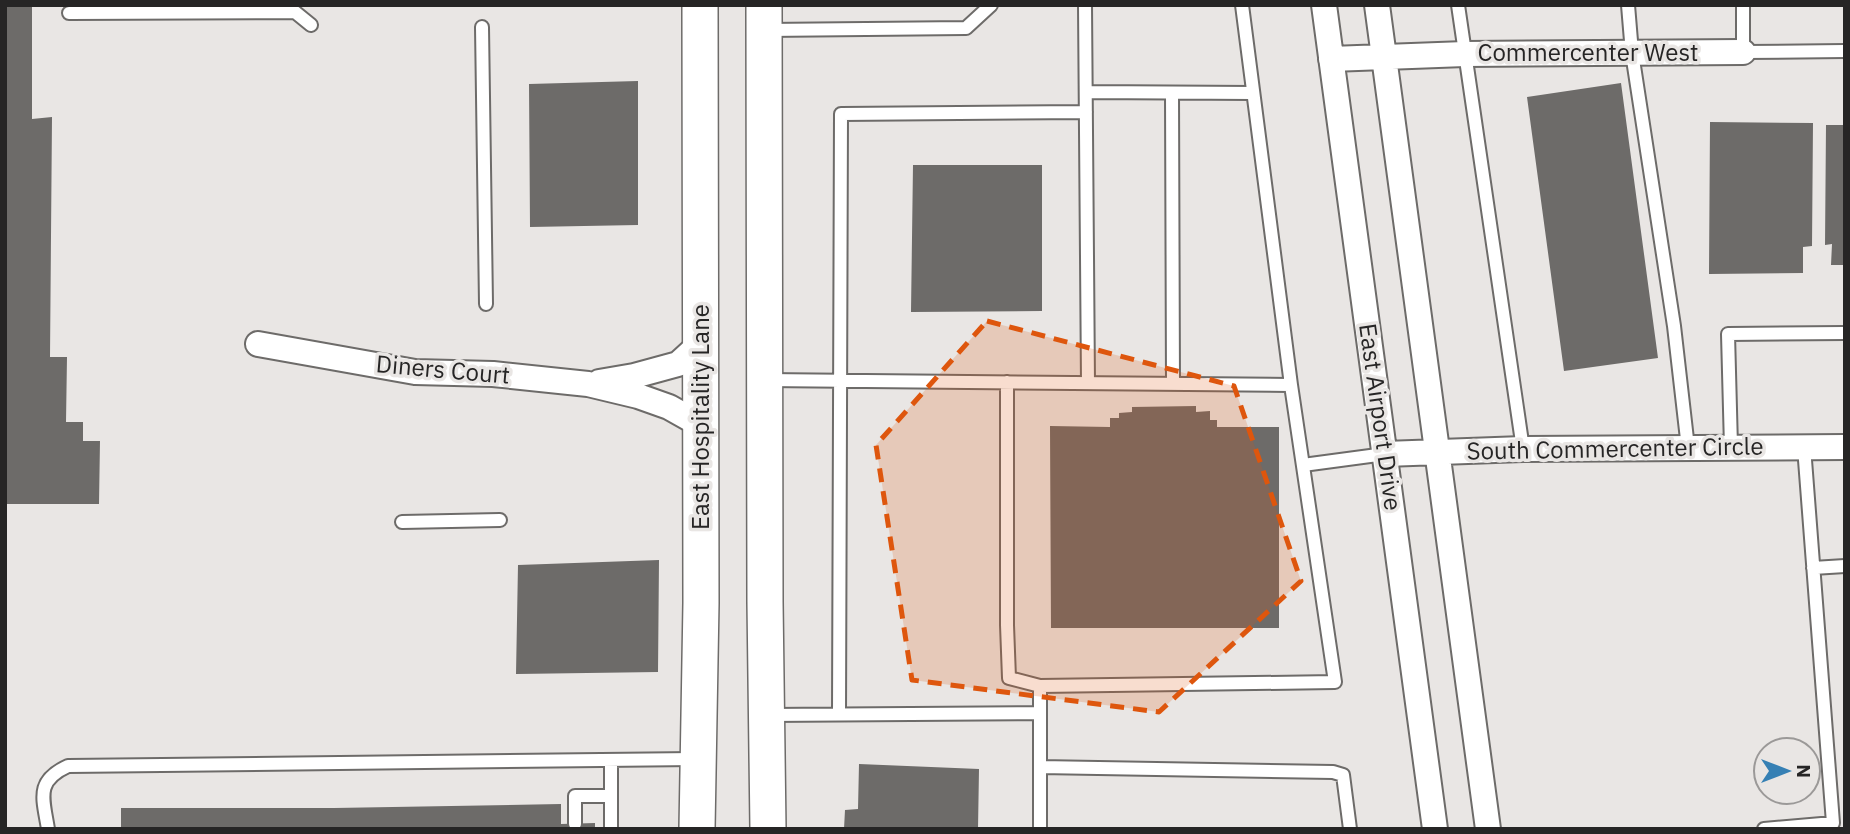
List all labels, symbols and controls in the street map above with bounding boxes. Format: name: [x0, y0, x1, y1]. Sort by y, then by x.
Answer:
street label: Commercenter West: [1478, 36, 1698, 68]
street label: East Hospitality Lane: [684, 304, 716, 530]
street label: East Airport Drive: [1352, 321, 1410, 513]
street label: Diners Court: [375, 347, 511, 391]
street label: South Commercenter Circle: [1466, 429, 1764, 467]
north arrow: [1752, 736, 1822, 806]
text: N: [1792, 764, 1816, 778]

